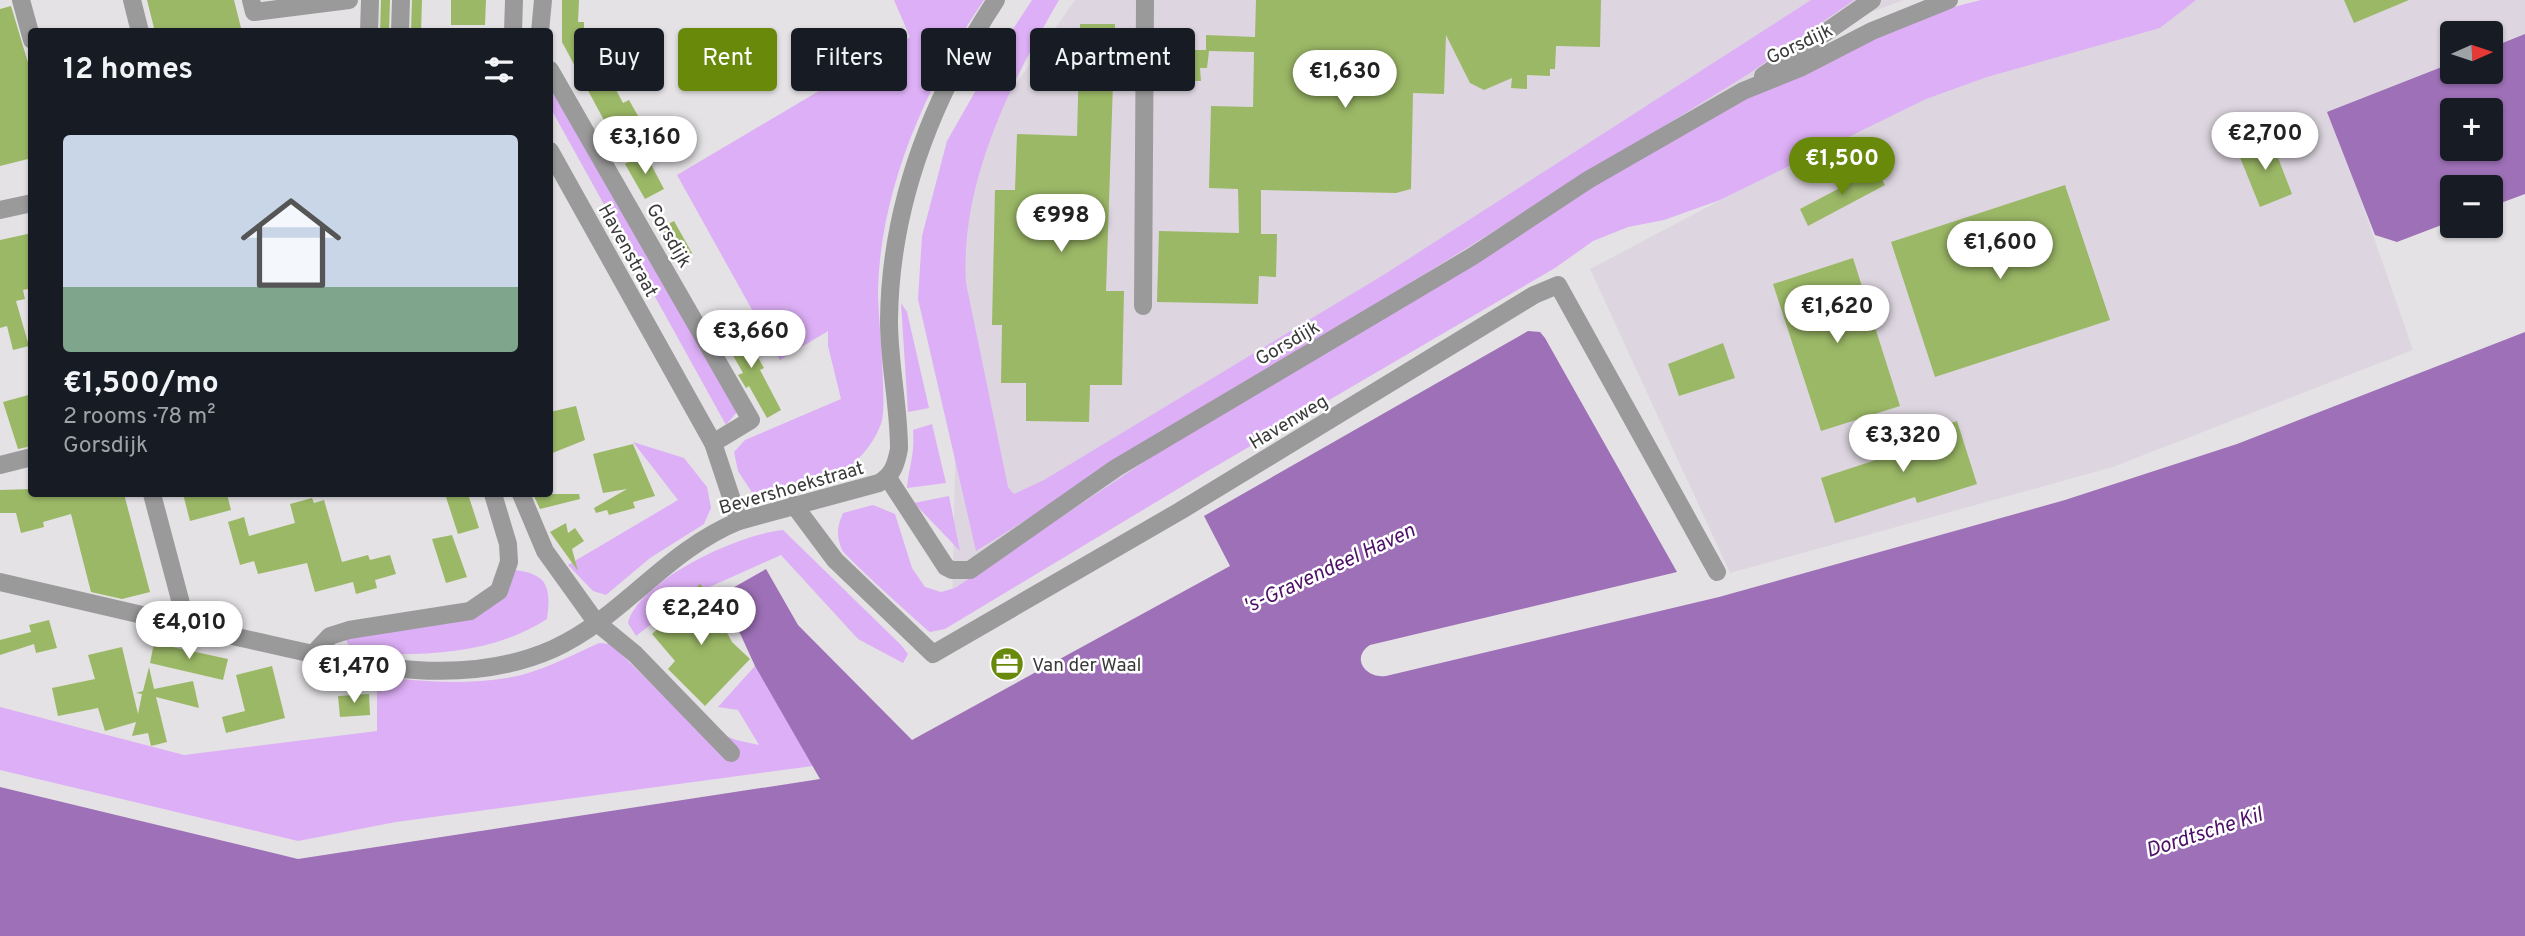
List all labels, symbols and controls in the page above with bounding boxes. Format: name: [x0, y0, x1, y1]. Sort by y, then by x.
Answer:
street label: Gorsdijk: [1763, 19, 1837, 71]
north arrow: [2440, 21, 2502, 84]
map controls: [2440, 21, 2503, 238]
chip: Buy: [574, 28, 664, 91]
chip: Rent: [678, 28, 777, 91]
chip: Filters: [791, 28, 907, 91]
chip: New: [921, 28, 1016, 91]
chip: Apartment: [1030, 28, 1195, 91]
pin: €1,630: [1288, 50, 1402, 110]
icon: filters: [480, 51, 518, 89]
text: 12 homes: [63, 52, 193, 89]
text: €1,630: [1309, 58, 1381, 87]
button: +: [2440, 98, 2503, 161]
pin: €2,700: [2208, 113, 2322, 172]
pin: €3,160: [588, 116, 702, 176]
text: €2,700: [2227, 120, 2303, 149]
text: €3,160: [609, 124, 681, 153]
pin: €1,500: [1785, 138, 1899, 197]
text: €1,500: [1805, 145, 1879, 174]
button: −: [2440, 175, 2503, 238]
icon: home: [228, 180, 354, 306]
pin: €998: [1020, 194, 1102, 254]
street label: Gorsdijk: [640, 199, 696, 273]
street label: Havenstraat: [592, 200, 663, 302]
text: €998: [1032, 202, 1090, 231]
pin: €1,600: [1943, 222, 2057, 281]
text: €1,600: [1963, 229, 2037, 258]
pin: €1,620: [1780, 286, 1894, 345]
text: €1,620: [1800, 293, 1874, 322]
pin: €3,660: [694, 310, 808, 370]
street label: Gorsdijk: [1251, 316, 1325, 372]
text: €3,660: [713, 318, 789, 347]
text: €1,500/mo: [63, 366, 219, 403]
street label: Havenweg: [1245, 390, 1333, 456]
text: 2 rooms · 78 m²: [63, 403, 216, 432]
pin: €3,320: [1846, 414, 1960, 474]
text: €3,320: [1865, 422, 1941, 451]
text: Gorsdijk: [63, 432, 148, 461]
street label: Bevershoekstraat: [716, 457, 867, 521]
water label: 's-Gravendeel Haven: [1239, 517, 1420, 621]
pin: €2,240: [644, 588, 758, 647]
text: €2,240: [662, 595, 740, 624]
pin: €4,010: [132, 602, 246, 661]
text: €4,010: [152, 609, 226, 638]
office icon: Van der Waal: [988, 645, 1026, 683]
pin: €1,470: [297, 646, 411, 705]
text: €1,470: [318, 653, 390, 682]
place label: Van der Waal: [1032, 654, 1142, 678]
water label: Dordtsche Kil: [2143, 801, 2268, 865]

